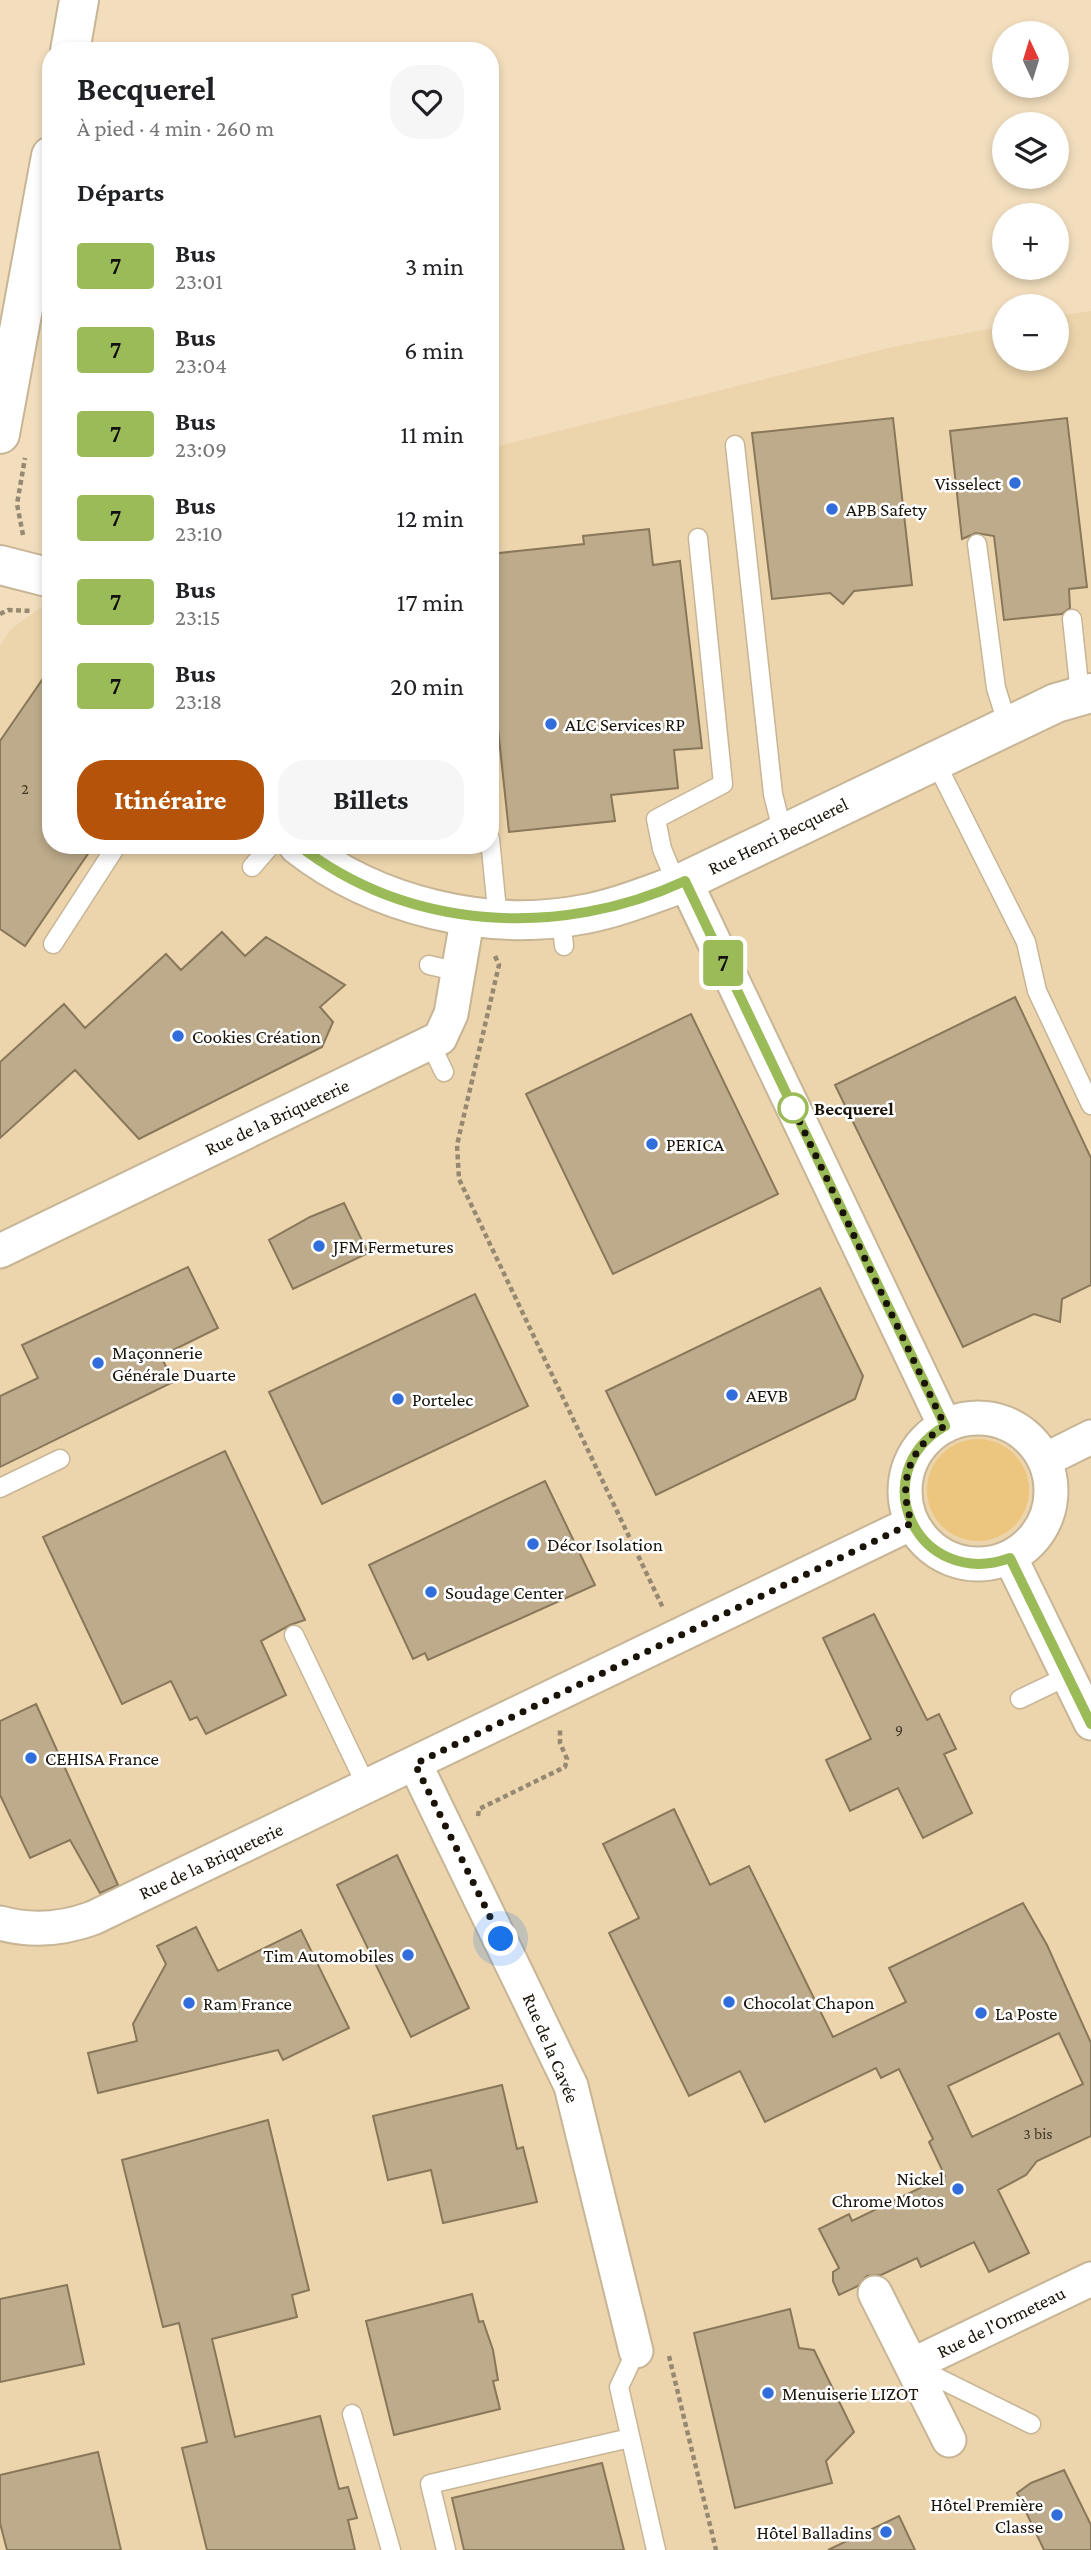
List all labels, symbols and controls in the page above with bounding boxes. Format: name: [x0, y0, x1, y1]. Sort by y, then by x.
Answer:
north arrow: [992, 21, 1069, 98]
map controls: [992, 21, 1069, 371]
button: heart: [390, 65, 464, 139]
text: Becquerel: [77, 70, 215, 107]
button: layers: [992, 112, 1069, 189]
text: À pied · 4 min · 260 m: [77, 115, 274, 141]
text: Départs: [77, 178, 164, 207]
button: +: [992, 203, 1069, 280]
text: Bus: [175, 239, 216, 268]
text: 7: [110, 252, 121, 279]
text: 3 min: [405, 252, 464, 281]
text: 23:01: [175, 268, 223, 294]
button: −: [992, 294, 1069, 371]
text: Bus: [175, 323, 216, 352]
text: 7: [110, 336, 121, 363]
text: 6 min: [404, 336, 464, 365]
text: 23:04: [175, 352, 227, 378]
text: Bus: [175, 407, 216, 436]
text: 7: [110, 420, 121, 447]
text: 11 min: [400, 420, 464, 449]
text: 23:09: [175, 436, 227, 462]
place label: Visselect: [935, 473, 1002, 494]
marker: Visselect: [1007, 475, 1023, 491]
text: Bus: [175, 491, 216, 520]
place label: APB Safety: [846, 499, 927, 520]
marker: APB Safety: [824, 501, 840, 517]
text: 7: [110, 504, 121, 531]
text: 12 min: [396, 504, 464, 533]
text: 23:10: [175, 520, 223, 546]
text: Bus: [175, 575, 216, 604]
text: 7: [110, 588, 121, 615]
text: 17 min: [397, 588, 464, 617]
text: 23:15: [175, 604, 221, 630]
text: Bus: [175, 659, 216, 688]
text: 7: [110, 672, 121, 699]
text: 20 min: [390, 672, 464, 701]
text: 23:18: [175, 688, 222, 714]
place label: ALC Services RP: [565, 714, 685, 735]
marker: ALC Services RP: [543, 716, 559, 732]
button: Itinéraire: [77, 760, 264, 840]
button: Billets: [278, 760, 464, 840]
house number: 2: [21, 780, 29, 797]
street label: Rue Henri Becquerel: [705, 793, 851, 879]
line badge: 7: [700, 940, 746, 986]
text: 7: [717, 949, 729, 976]
place label: Cookies Création: [192, 1026, 321, 1047]
marker: Cookies Création: [170, 1028, 186, 1044]
street label: Rue de la Briqueterie: [202, 1074, 352, 1160]
marker: Becquerel: [778, 1093, 808, 1123]
place label: Becquerel: [814, 1098, 894, 1119]
place label: PERICA: [666, 1134, 724, 1155]
marker: PERICA: [644, 1136, 660, 1152]
place label: JFM Fermetures: [331, 1236, 454, 1257]
marker: JFM Fermetures: [311, 1238, 327, 1254]
place label: Maçonnerie Générale Duarte: [112, 1342, 236, 1385]
marker: Maçonnerie Générale Duarte: [90, 1355, 106, 1371]
place label: AEVB: [746, 1385, 788, 1406]
marker: AEVB: [724, 1387, 740, 1403]
place label: Portelec: [412, 1389, 473, 1410]
marker: Portelec: [390, 1391, 406, 1407]
place label: Décor Isolation: [547, 1534, 663, 1555]
marker: Décor Isolation: [525, 1536, 541, 1552]
place label: Soudage Center: [445, 1582, 564, 1603]
marker: Soudage Center: [423, 1584, 439, 1600]
house number: 9: [895, 1721, 903, 1738]
place label: CEHISA France: [45, 1748, 159, 1769]
marker: CEHISA France: [23, 1750, 39, 1766]
street label: Rue de la Briqueterie: [136, 1818, 286, 1904]
your location: [483, 1921, 518, 1956]
place label: Tim Automobiles: [263, 1945, 394, 1966]
marker: Tim Automobiles: [400, 1947, 416, 1963]
street label: Rue de la Cavée: [519, 1990, 583, 2106]
place label: Chocolat Chapon: [743, 1992, 875, 2013]
place label: Ram France: [203, 1993, 292, 2014]
marker: Chocolat Chapon: [721, 1994, 737, 2010]
marker: Ram France: [181, 1995, 197, 2011]
place label: La Poste: [995, 2003, 1057, 2024]
marker: La Poste: [973, 2005, 989, 2021]
house number: 3 bis: [1023, 2125, 1053, 2142]
place label: Nickel Chrome Motos: [831, 2168, 944, 2211]
marker: Nickel Chrome Motos: [950, 2181, 966, 2197]
street label: Rue de l'Ormeteau: [933, 2282, 1069, 2362]
place label: Menuiserie LIZOT: [782, 2383, 919, 2404]
marker: Menuiserie LIZOT: [760, 2385, 776, 2401]
place label: Hôtel Première Classe: [931, 2494, 1043, 2537]
marker: Hôtel Première Classe: [1049, 2507, 1065, 2523]
place label: Hôtel Balladins: [756, 2522, 872, 2543]
marker: Hôtel Balladins: [878, 2524, 894, 2540]

